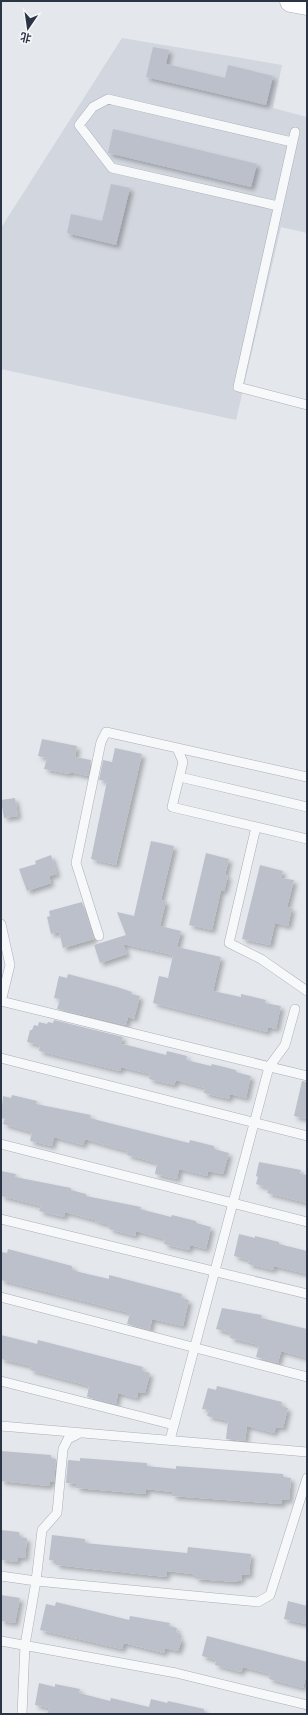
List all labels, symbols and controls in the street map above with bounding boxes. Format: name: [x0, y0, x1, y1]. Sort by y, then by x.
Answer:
north arrow: [8, 8, 48, 48]
text: 北: [19, 30, 33, 45]

